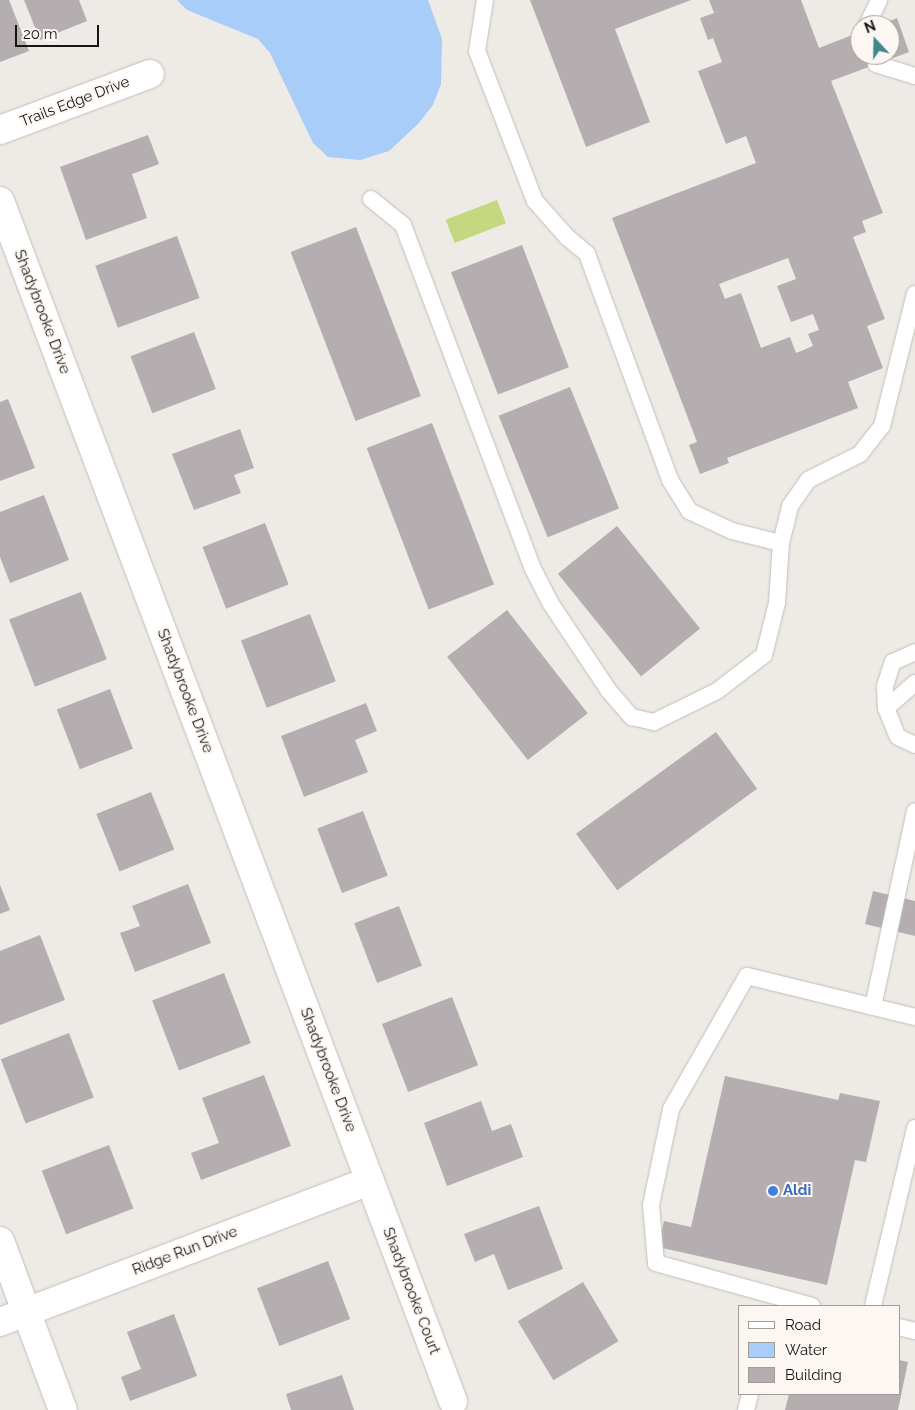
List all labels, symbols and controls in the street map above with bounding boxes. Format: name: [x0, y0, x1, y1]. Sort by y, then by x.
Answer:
scale bar: [18, 15, 101, 47]
north arrow: [850, 15, 900, 65]
text: N: [862, 18, 878, 36]
text: 20 m: [23, 25, 58, 43]
street label: Trails Edge Drive: [18, 73, 132, 131]
street label: Shadybrooke Drive: [10, 247, 74, 377]
street label: Shadybrooke Drive: [153, 626, 217, 756]
street label: Shadybrooke Drive: [296, 1005, 360, 1135]
place label: Aldi: [783, 1182, 811, 1200]
marker: Aldi: [767, 1185, 779, 1197]
street label: Ridge Run Drive: [130, 1223, 240, 1279]
street label: Shadybrooke Court: [379, 1225, 443, 1357]
legend: [738, 1305, 900, 1395]
text: Road: [785, 1316, 821, 1334]
text: Water: [785, 1341, 827, 1359]
text: Building: [785, 1366, 842, 1384]

